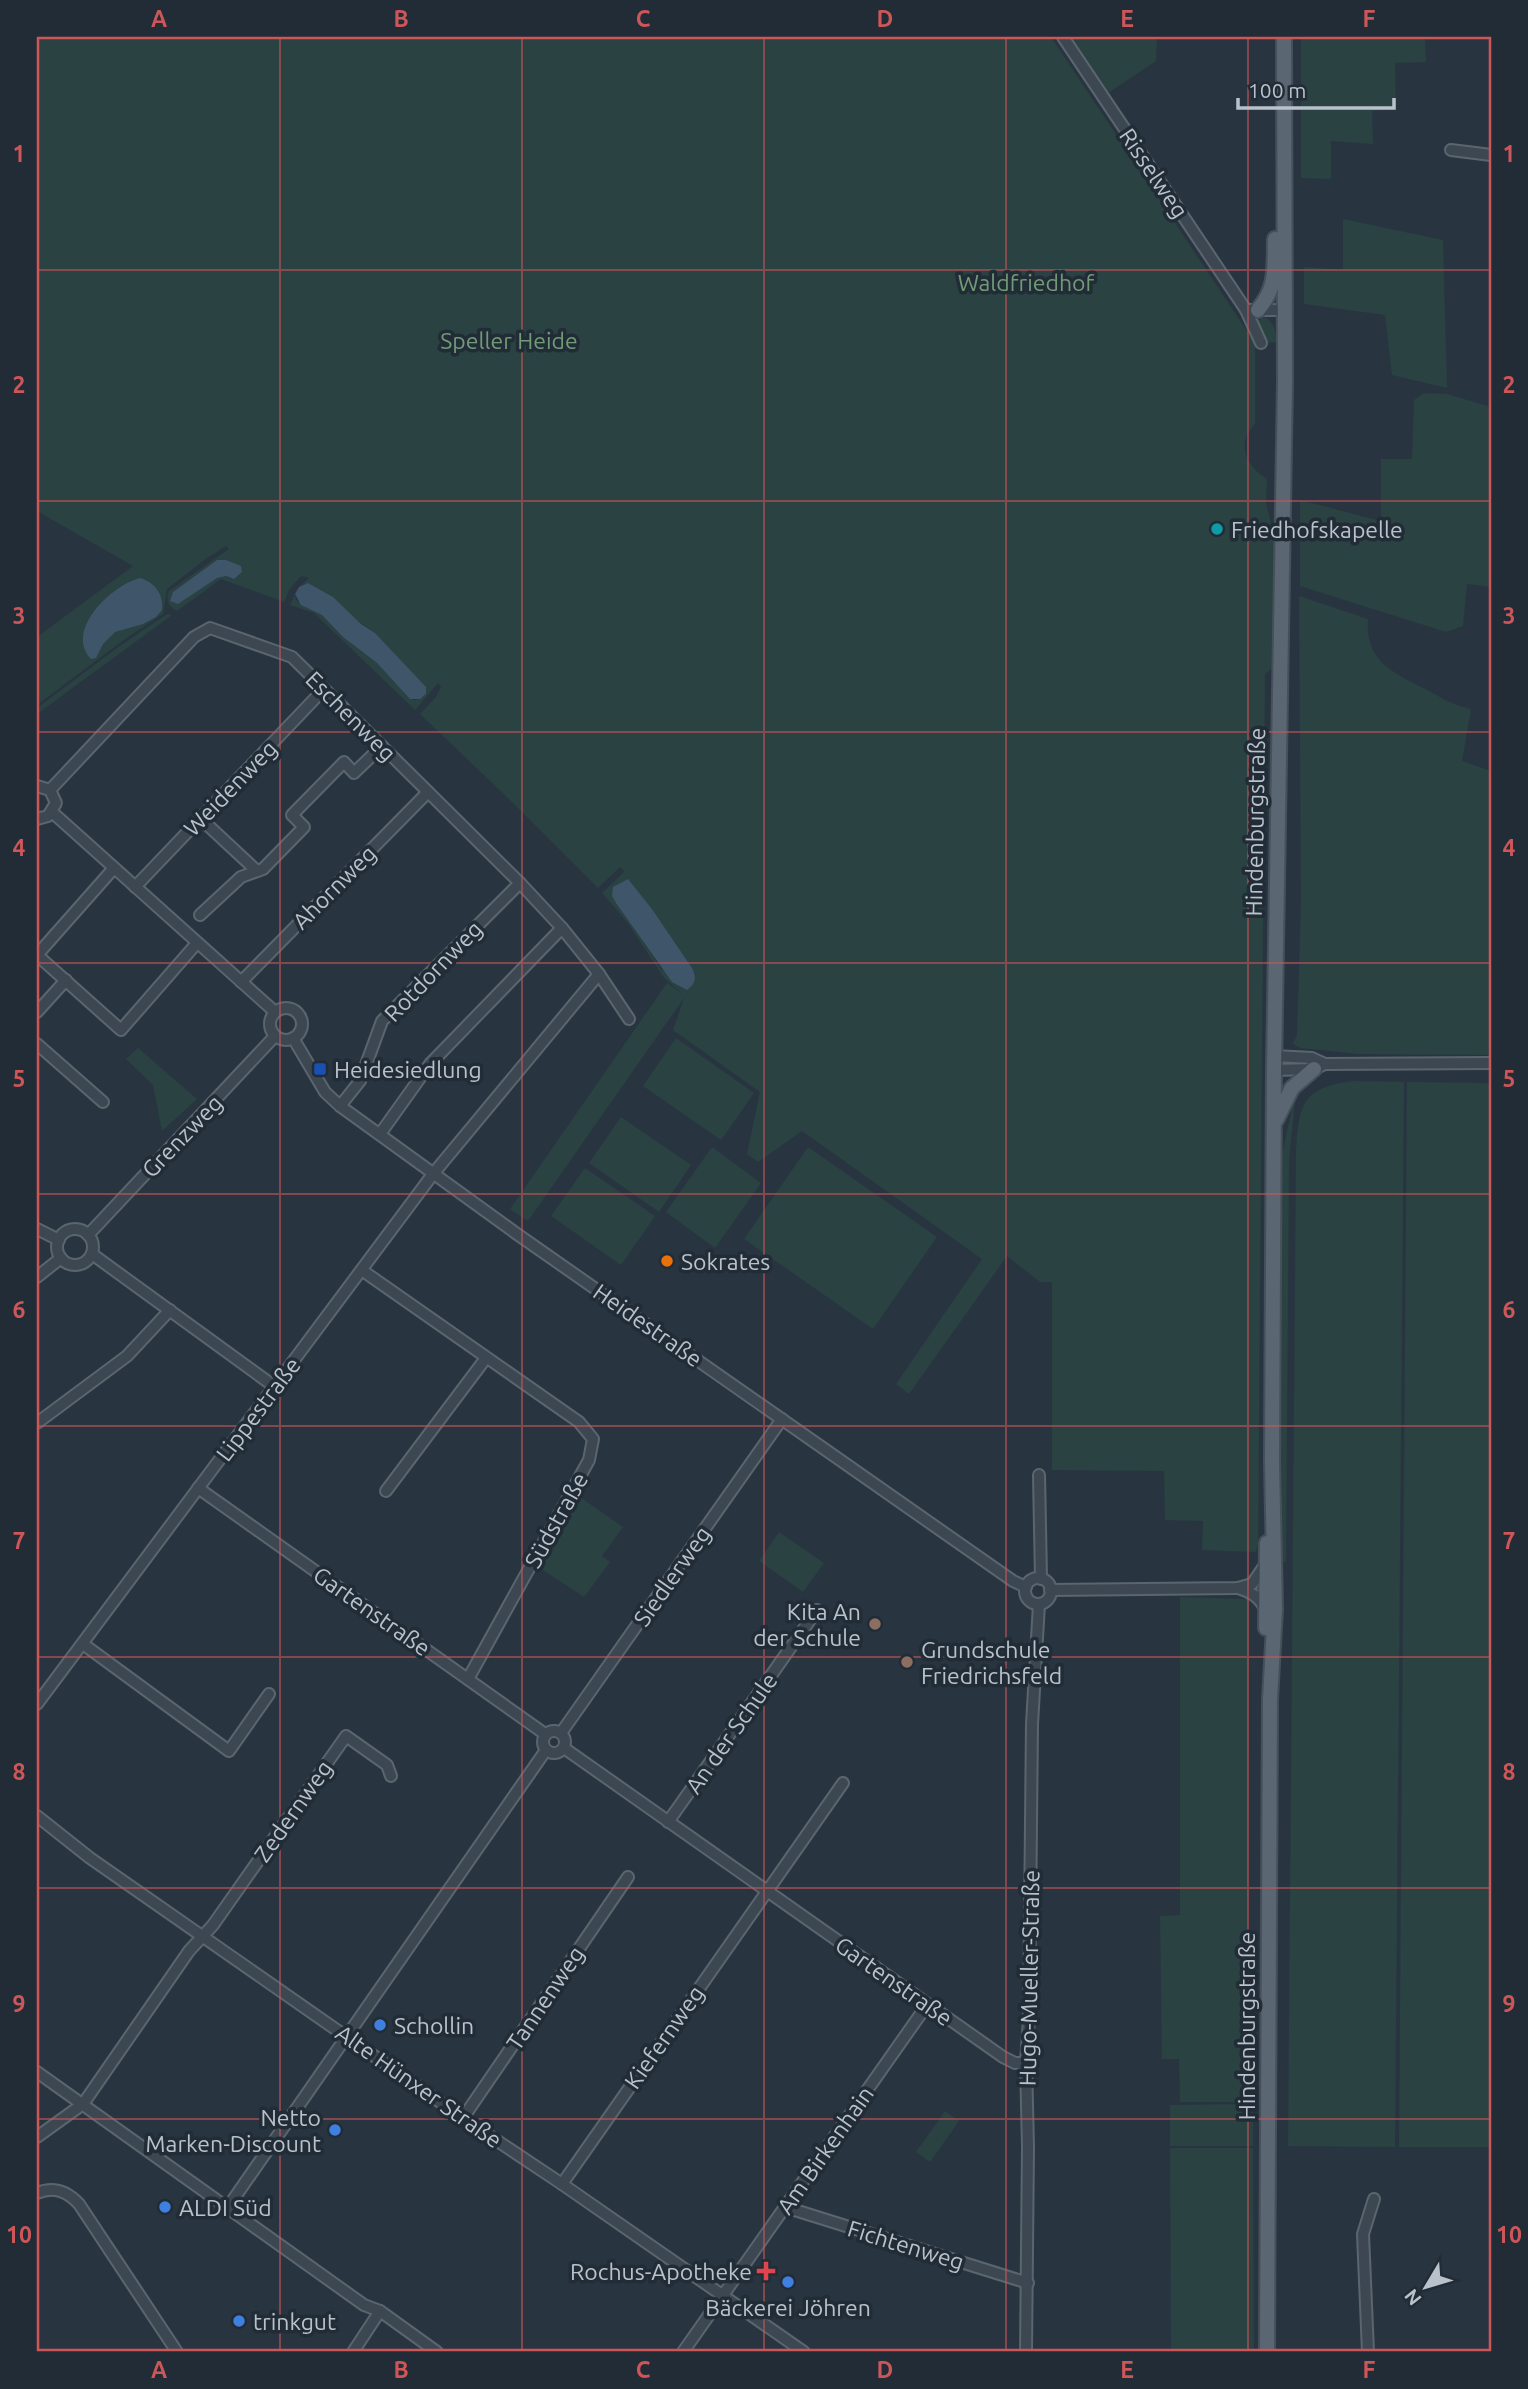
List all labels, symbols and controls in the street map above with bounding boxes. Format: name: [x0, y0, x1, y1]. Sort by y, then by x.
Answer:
text: A: [151, 6, 167, 31]
text: B: [393, 6, 409, 31]
text: C: [636, 6, 651, 31]
text: D: [877, 6, 893, 31]
text: E: [1120, 6, 1134, 31]
text: F: [1363, 6, 1376, 31]
scale bar: [1238, 66, 1393, 110]
text: 100 m: [1248, 78, 1306, 102]
street label: Risselweg: [1115, 124, 1193, 222]
text: 1: [13, 141, 25, 166]
text: 1: [1503, 141, 1515, 166]
park label: Waldfriedhof: [958, 270, 1095, 295]
park label: Speller Heide: [440, 328, 578, 353]
text: 2: [13, 372, 25, 397]
text: 2: [1503, 372, 1515, 397]
place label: Friedhofskapelle: [1231, 517, 1403, 542]
marker: Friedhofskapelle: [1209, 521, 1225, 537]
text: 3: [13, 603, 25, 628]
text: 3: [1503, 603, 1515, 628]
street label: Eschenweg: [301, 666, 401, 766]
street label: Hindenburgstraße: [1241, 727, 1269, 917]
street label: Weidenweg: [179, 735, 281, 841]
text: 4: [13, 835, 26, 860]
text: 4: [1503, 835, 1516, 860]
street label: Ahornweg: [287, 840, 381, 934]
street label: Rotdornweg: [379, 916, 487, 1026]
place label: Heidesiedlung: [334, 1057, 482, 1082]
marker: Heidesiedlung: [312, 1061, 328, 1077]
text: 5: [13, 1066, 25, 1091]
text: 5: [1503, 1066, 1515, 1091]
street label: Grenzweg: [137, 1090, 227, 1182]
place label: Sokrates: [681, 1249, 770, 1274]
marker: Sokrates: [659, 1253, 675, 1269]
street label: Heidestraße: [589, 1278, 707, 1372]
text: 6: [13, 1297, 26, 1322]
text: 6: [1503, 1297, 1516, 1322]
street label: Lippestraße: [211, 1352, 305, 1466]
street label: Südstraße: [520, 1468, 592, 1572]
street label: Siedlerweg: [629, 1522, 715, 1630]
text: 7: [13, 1528, 25, 1553]
text: 7: [1503, 1528, 1515, 1553]
street label: Gartenstraße: [309, 1562, 435, 1660]
place label: Kita An der Schule: [753, 1599, 861, 1650]
marker: Kita An der Schule: [867, 1616, 883, 1632]
place label: Grundschule Friedrichsfeld: [921, 1637, 1062, 1688]
marker: Grundschule Friedrichsfeld: [899, 1654, 915, 1670]
street label: An der Schule: [680, 1668, 782, 1798]
street label: Zedernweg: [249, 1756, 337, 1866]
text: 8: [13, 1759, 25, 1784]
text: 8: [1503, 1759, 1515, 1784]
street label: Hugo-Mueller-Straße: [1015, 1870, 1043, 2086]
street label: Gartenstraße: [831, 1932, 957, 2030]
street label: Hindenburgstraße: [1234, 1932, 1259, 2120]
street label: Tannenweg: [501, 1941, 589, 2055]
street label: Kiefernweg: [619, 1981, 709, 2093]
text: 9: [13, 1991, 25, 2016]
text: 9: [1503, 1991, 1515, 2016]
place label: Schollin: [394, 2013, 474, 2038]
marker: Schollin: [372, 2017, 388, 2033]
street label: Alte Hünxer Straße: [331, 2019, 507, 2153]
street label: Am Birkenhain: [772, 2082, 878, 2218]
place label: Netto Marken-Discount: [146, 2105, 321, 2156]
marker: Netto Marken-Discount: [327, 2122, 343, 2138]
place label: ALDI Süd: [179, 2195, 272, 2220]
marker: ALDI Süd: [157, 2199, 173, 2215]
street label: Fichtenweg: [845, 2215, 967, 2275]
text: 10: [6, 2222, 32, 2247]
text: 10: [1496, 2222, 1522, 2247]
north arrow: [1392, 2252, 1462, 2322]
place label: Rochus-Apotheke: [570, 2259, 752, 2284]
marker: Rochus-Apotheke: [758, 2263, 774, 2279]
marker: Bäckerei Jöhren: [780, 2274, 796, 2290]
text: N: [1400, 2285, 1426, 2310]
place label: Bäckerei Jöhren: [705, 2295, 871, 2320]
place label: trinkgut: [253, 2309, 336, 2334]
marker: trinkgut: [231, 2313, 247, 2329]
text: A: [151, 2357, 167, 2382]
text: B: [393, 2357, 409, 2382]
text: C: [636, 2357, 651, 2382]
text: D: [877, 2357, 893, 2382]
text: E: [1120, 2357, 1134, 2382]
text: F: [1363, 2357, 1376, 2382]

